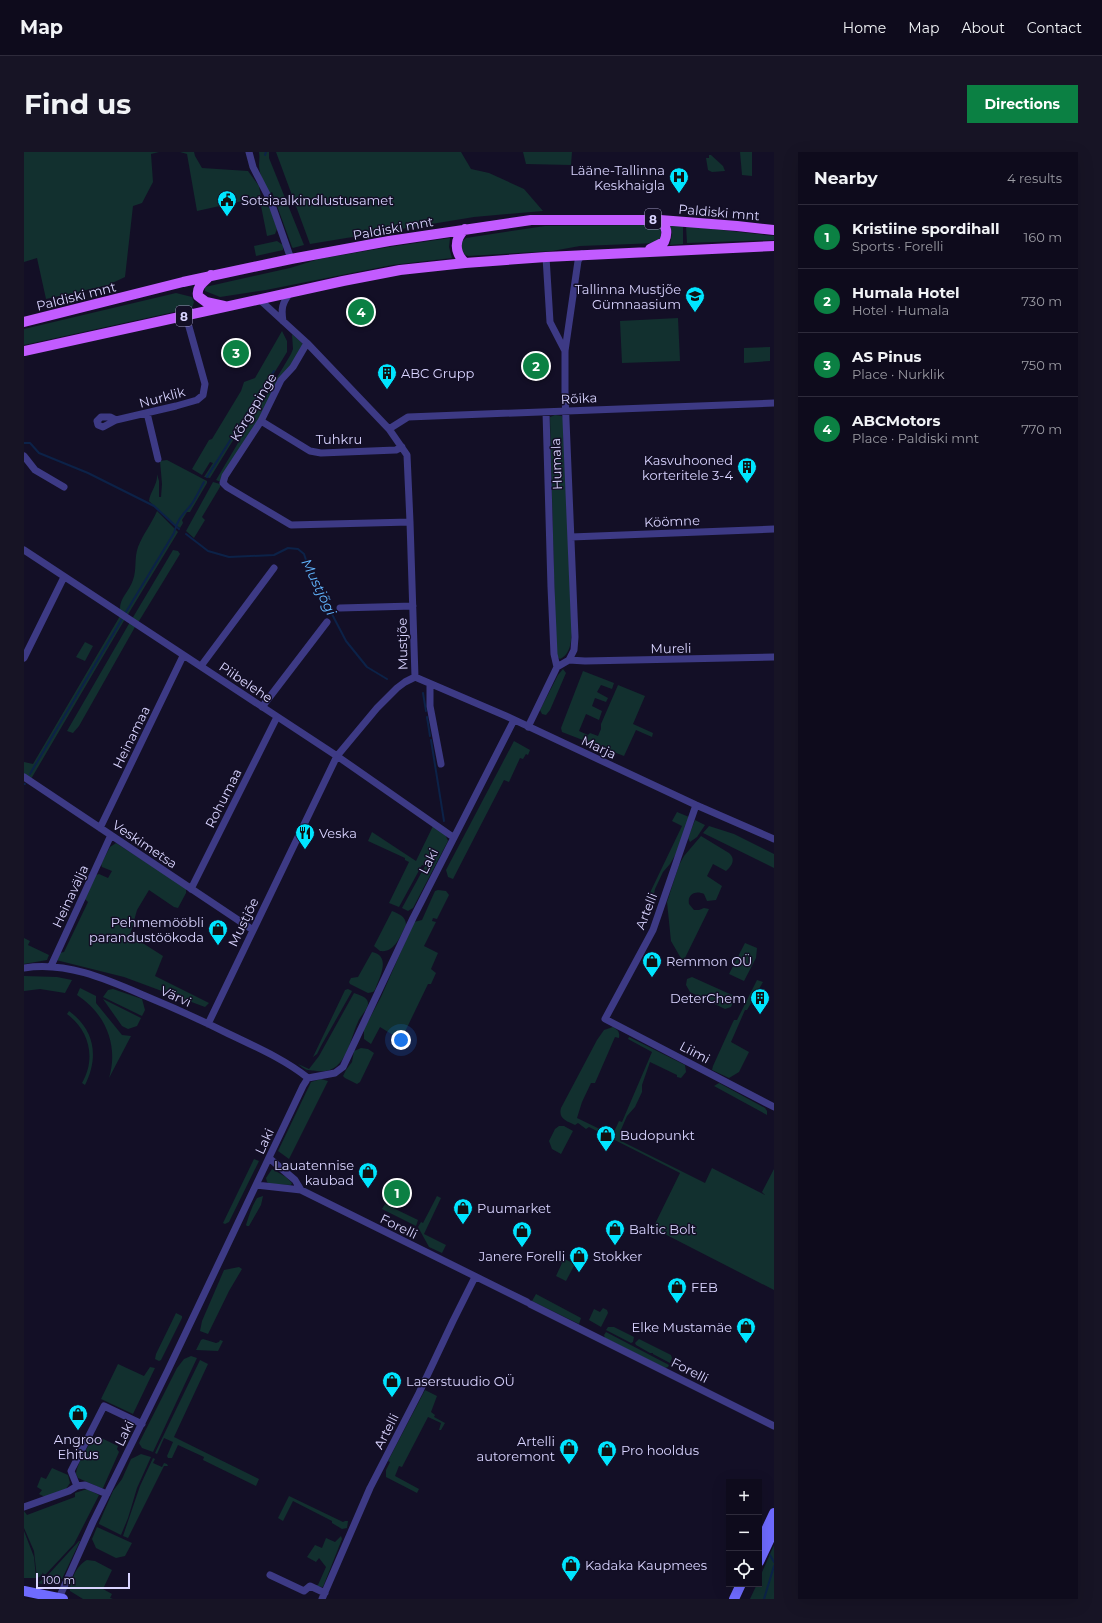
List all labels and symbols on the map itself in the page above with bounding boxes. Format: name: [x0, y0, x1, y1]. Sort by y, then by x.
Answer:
place label: Lääne-Tallinna Keskhaigla: [570, 162, 665, 193]
hospital icon: Lääne-Tallinna Keskhaigla: [668, 166, 690, 194]
public building icon: Sotsiaalkindlustusamet: [216, 189, 238, 217]
place label: Sotsiaalkindlustusamet: [241, 192, 394, 208]
street label: Paldiski mnt: [678, 200, 760, 224]
road number: 8: [645, 209, 661, 229]
street label: Paldiski mnt: [351, 213, 435, 243]
street label: Paldiski mnt: [35, 278, 117, 314]
place label: Tallinna Mustjõe Gümnaasium: [575, 281, 681, 312]
school or university icon: Tallinna Mustjõe Gümnaasium: [684, 285, 706, 313]
pin: 4: [348, 297, 374, 327]
road number: 8: [176, 306, 192, 326]
pin: 3: [223, 338, 249, 368]
pin: 2: [523, 351, 549, 381]
building icon: ABC Grupp: [376, 362, 398, 390]
place label: ABC Grupp: [401, 365, 475, 381]
street label: Kõrgepinge: [226, 370, 280, 444]
street label: Nurklik: [137, 383, 187, 411]
street label: Rõika: [560, 389, 598, 407]
street label: Tuhkru: [316, 431, 362, 447]
street label: Humala: [547, 438, 565, 490]
place label: Kasvuhooned korteritele 3-4: [642, 452, 733, 483]
building icon: Kasvuhooned korteritele 3-4: [736, 456, 758, 484]
street label: Köömne: [644, 512, 700, 530]
water label: Mustjõgi: [297, 556, 341, 619]
street label: Mustjõe: [394, 618, 410, 670]
street label: Mureli: [650, 640, 692, 656]
street label: Piibelehe: [216, 658, 276, 706]
street label: Heinamaa: [109, 703, 153, 771]
street label: Marja: [579, 732, 619, 762]
street label: Rohumaa: [201, 766, 245, 830]
street label: Veskimetsa: [110, 816, 180, 872]
restaurant icon: Veska: [294, 822, 316, 850]
place label: Veska: [319, 825, 357, 841]
street label: Laki: [415, 846, 441, 876]
street label: Heinavälja: [48, 862, 92, 930]
street label: Artelli: [632, 890, 660, 932]
street label: Mustjõe: [224, 895, 262, 949]
place label: Pehmemööbli parandustöökoda: [89, 914, 204, 945]
shop icon: Pehmemööbli parandustöökoda: [207, 918, 229, 946]
shop icon: Remmon OÜ: [641, 950, 663, 978]
place label: Remmon OÜ: [666, 953, 752, 969]
street label: Värvi: [158, 982, 194, 1010]
building icon: DeterChem: [749, 987, 771, 1015]
place label: DeterChem: [670, 990, 746, 1006]
your location: [391, 1030, 411, 1050]
street label: Liimi: [677, 1037, 713, 1067]
shop icon: Budopunkt: [595, 1124, 617, 1152]
street label: Laki: [251, 1126, 277, 1156]
place label: Budopunkt: [620, 1127, 695, 1143]
place label: Lauatennise kaubad: [274, 1157, 354, 1188]
shop icon: Lauatennise kaubad: [357, 1161, 379, 1189]
pin: 1: [384, 1178, 410, 1208]
shop icon: Puumarket: [452, 1197, 474, 1225]
place label: Puumarket: [477, 1200, 551, 1216]
street label: Forelli: [378, 1210, 420, 1242]
shop icon: Baltic Bolt: [604, 1218, 626, 1246]
shop icon: Janere Forelli: [511, 1220, 533, 1248]
place label: Baltic Bolt: [629, 1221, 696, 1237]
shop icon: Stokker: [568, 1245, 590, 1273]
place label: Janere Forelli: [478, 1248, 565, 1264]
place label: Stokker: [593, 1248, 643, 1264]
shop icon: FEB: [666, 1276, 688, 1304]
place label: FEB: [691, 1279, 718, 1295]
shop icon: Elke Mustamäe: [735, 1316, 757, 1344]
place label: Elke Mustamäe: [632, 1319, 732, 1335]
street label: Forelli: [669, 1354, 711, 1386]
shop icon: Laserstuudio OÜ: [381, 1370, 403, 1398]
place label: Laserstuudio OÜ: [406, 1373, 515, 1389]
shop icon: Angroo Ehitus: [67, 1403, 89, 1431]
street label: Artelli: [370, 1410, 402, 1452]
street label: Laki: [111, 1418, 137, 1448]
place label: Angroo Ehitus: [54, 1431, 102, 1462]
place label: Artelli autoremont: [477, 1433, 555, 1464]
shop icon: Artelli autoremont: [558, 1437, 580, 1465]
shop icon: Pro hooldus: [596, 1439, 618, 1467]
place label: Pro hooldus: [621, 1442, 699, 1458]
shop icon: Kadaka Kaupmees: [560, 1554, 582, 1582]
place label: Kadaka Kaupmees: [585, 1557, 707, 1573]
scale bar: [36, 1571, 130, 1590]

